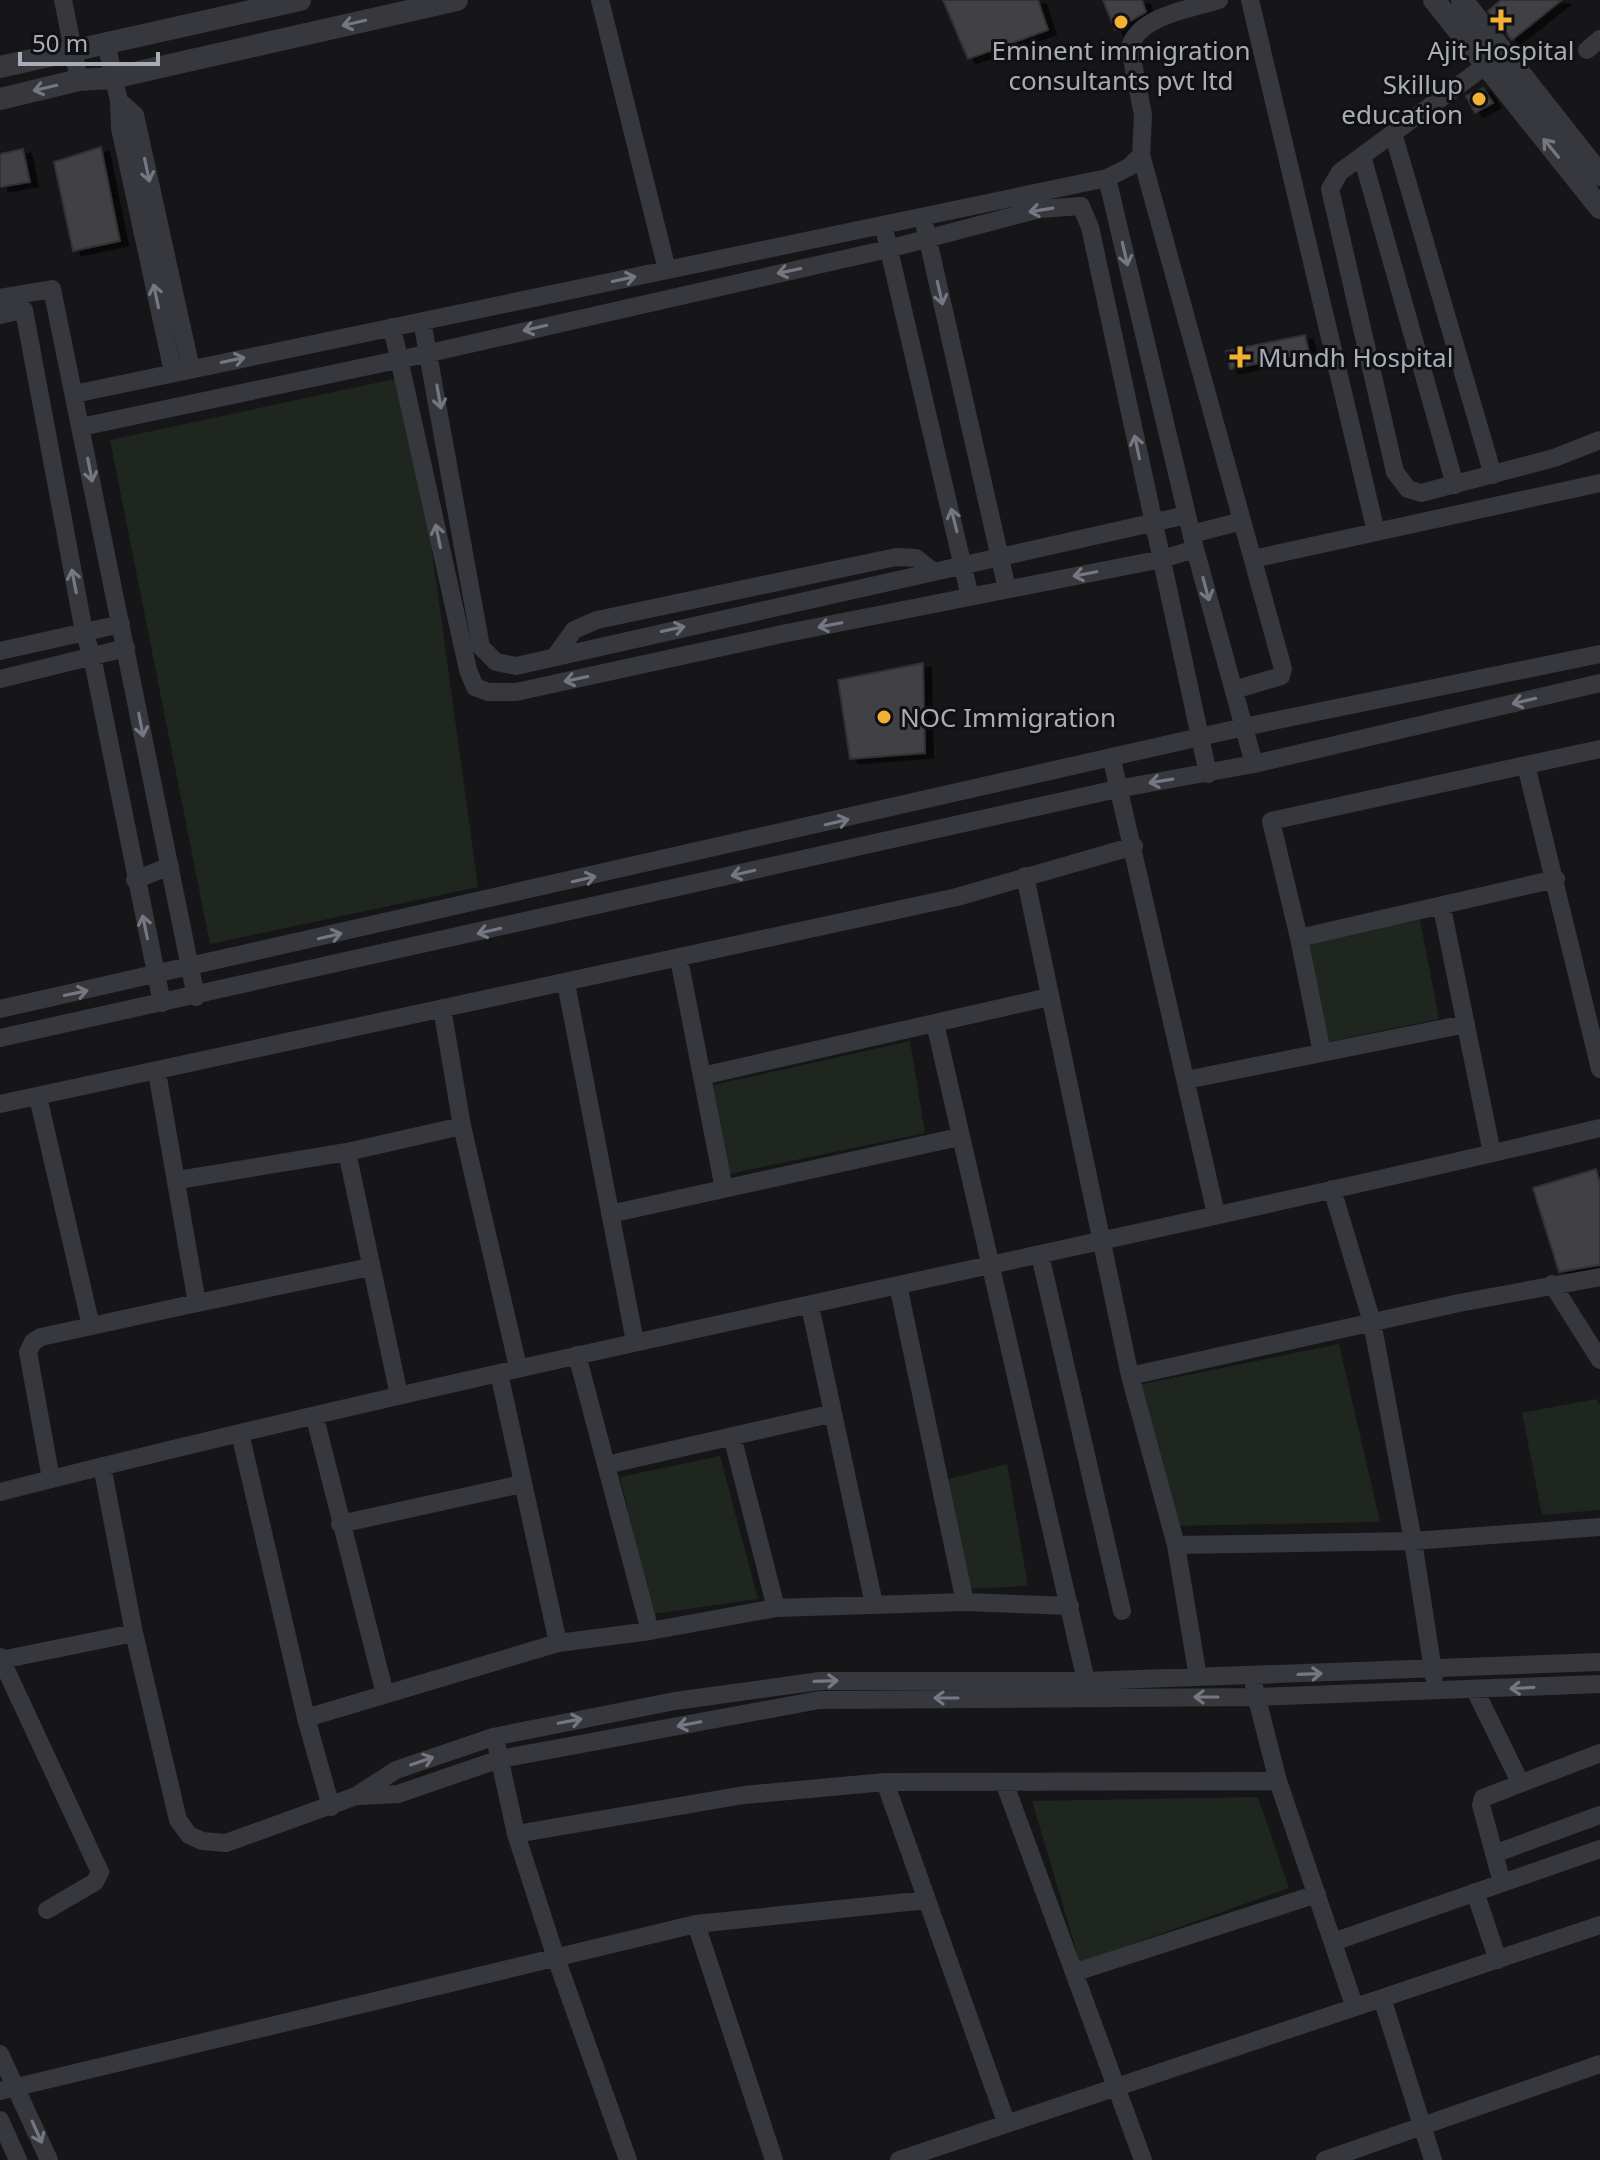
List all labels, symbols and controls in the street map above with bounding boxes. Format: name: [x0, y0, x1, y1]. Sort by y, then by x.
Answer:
marker: Ajit Hospital: [1490, 9, 1512, 31]
marker: Eminent immigration consultants pvt ltd: [1112, 13, 1130, 31]
scale bar: [20, 16, 158, 66]
one-way arrow: [341, 16, 367, 31]
text: 50 m: [32, 26, 88, 59]
place label: Eminent immigration consultants pvt ltd: [991, 32, 1251, 98]
place label: Ajit Hospital: [1427, 32, 1575, 68]
place label: Skillup education: [1341, 66, 1463, 132]
one-way arrow: [33, 82, 58, 97]
marker: Skillup education: [1470, 90, 1488, 108]
one-way arrow: [1542, 138, 1560, 159]
one-way arrow: [140, 157, 155, 183]
one-way arrow: [1029, 203, 1055, 218]
one-way arrow: [1118, 241, 1133, 267]
one-way arrow: [776, 264, 802, 279]
one-way arrow: [611, 271, 637, 286]
one-way arrow: [933, 280, 948, 305]
one-way arrow: [148, 284, 163, 309]
one-way arrow: [523, 321, 548, 336]
place label: Mundh Hospital: [1258, 339, 1453, 375]
marker: Mundh Hospital: [1229, 346, 1251, 368]
one-way arrow: [219, 352, 245, 367]
one-way arrow: [432, 384, 447, 410]
one-way arrow: [1129, 435, 1144, 460]
one-way arrow: [83, 457, 98, 482]
one-way arrow: [946, 508, 961, 534]
one-way arrow: [430, 523, 445, 549]
one-way arrow: [1073, 567, 1099, 582]
one-way arrow: [66, 568, 81, 594]
one-way arrow: [1199, 575, 1214, 601]
one-way arrow: [818, 618, 843, 633]
one-way arrow: [659, 621, 685, 636]
one-way arrow: [564, 672, 589, 687]
one-way arrow: [1512, 694, 1537, 709]
place label: NOC Immigration: [900, 699, 1116, 735]
marker: NOC Immigration: [875, 708, 893, 726]
one-way arrow: [134, 712, 149, 737]
one-way arrow: [1149, 775, 1174, 790]
one-way arrow: [824, 814, 850, 829]
one-way arrow: [731, 866, 756, 881]
one-way arrow: [570, 871, 596, 886]
one-way arrow: [137, 915, 152, 940]
one-way arrow: [477, 924, 503, 939]
one-way arrow: [317, 928, 342, 943]
one-way arrow: [63, 985, 89, 1000]
one-way arrow: [1296, 1666, 1323, 1681]
one-way arrow: [812, 1673, 839, 1688]
one-way arrow: [1509, 1681, 1536, 1696]
one-way arrow: [1193, 1689, 1220, 1705]
one-way arrow: [933, 1690, 960, 1706]
one-way arrow: [556, 1713, 582, 1728]
one-way arrow: [676, 1717, 702, 1732]
one-way arrow: [409, 1752, 434, 1767]
one-way arrow: [30, 2120, 45, 2144]

